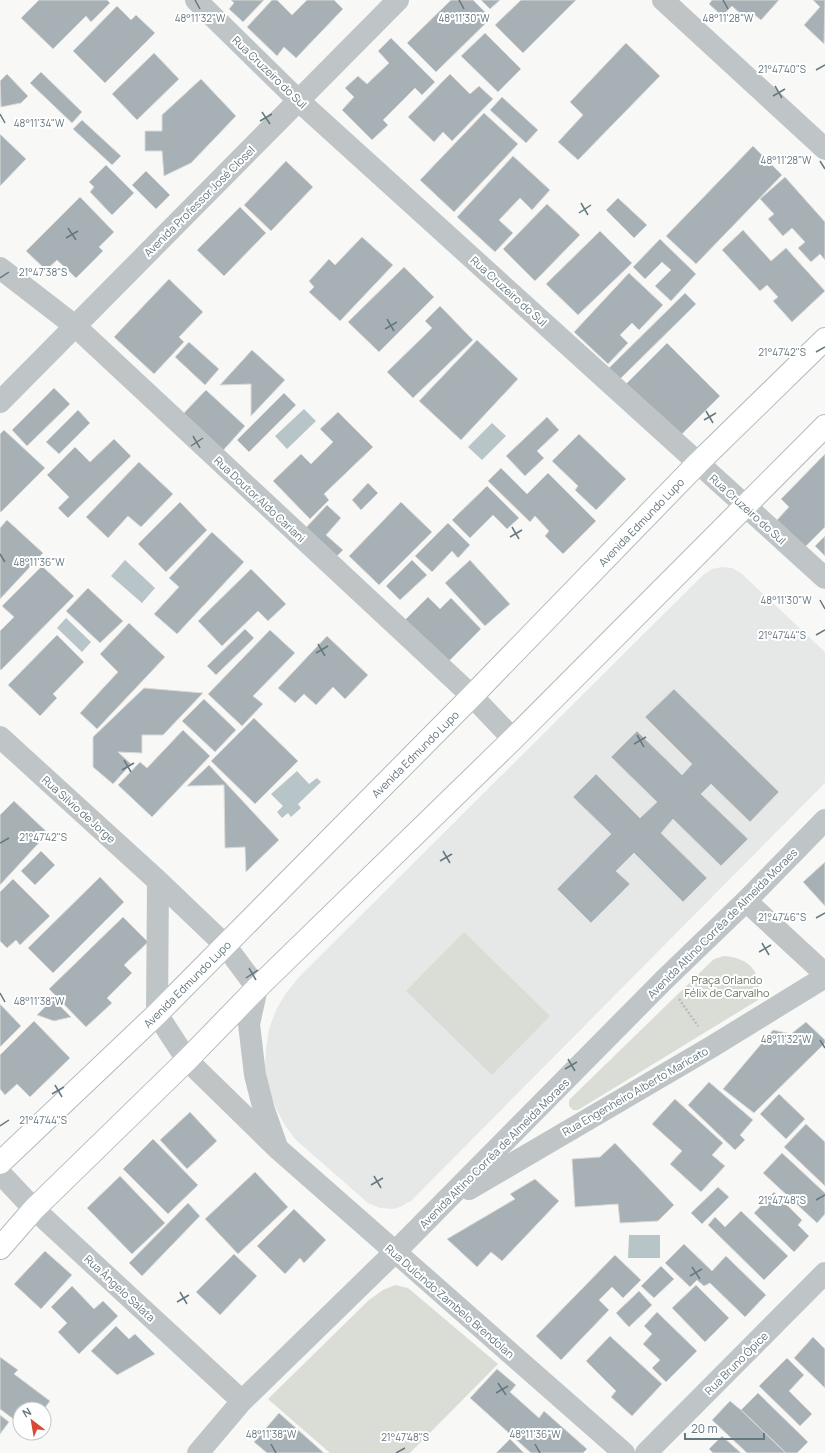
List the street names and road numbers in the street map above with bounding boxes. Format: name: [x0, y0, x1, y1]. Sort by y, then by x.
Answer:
street label: Rua Cruzeiro do Sul: [229, 32, 311, 112]
street label: Avenida Professor José Closel: [140, 142, 258, 260]
street label: Rua Cruzeiro do Sul: [467, 253, 551, 329]
street label: Rua Doutor Aldo Cariani: [211, 453, 309, 545]
street label: Rua Cruzeiro do Sul: [706, 471, 790, 547]
street label: Avenida Edmundo Lupo: [595, 474, 688, 570]
street label: Avenida Edmundo Lupo: [368, 707, 462, 801]
street label: Rua Silvio de Jorge: [39, 772, 119, 846]
street label: Avenida Altino Corrêa de Almeida Moraes: [644, 845, 800, 1001]
street label: Avenida Edmundo Lupo: [140, 937, 234, 1031]
street label: Rua Engenheiro Alberto Maricato: [559, 1043, 711, 1139]
street label: Avenida Altino Corrêa de Almeida Moraes: [416, 1075, 572, 1231]
street label: Rua Dulcindo Zambelo Brendolan: [382, 1241, 518, 1361]
street label: Rua Ângelo Salata: [81, 1251, 159, 1325]
street label: Rua Bruno Ópice: [701, 1328, 771, 1398]

